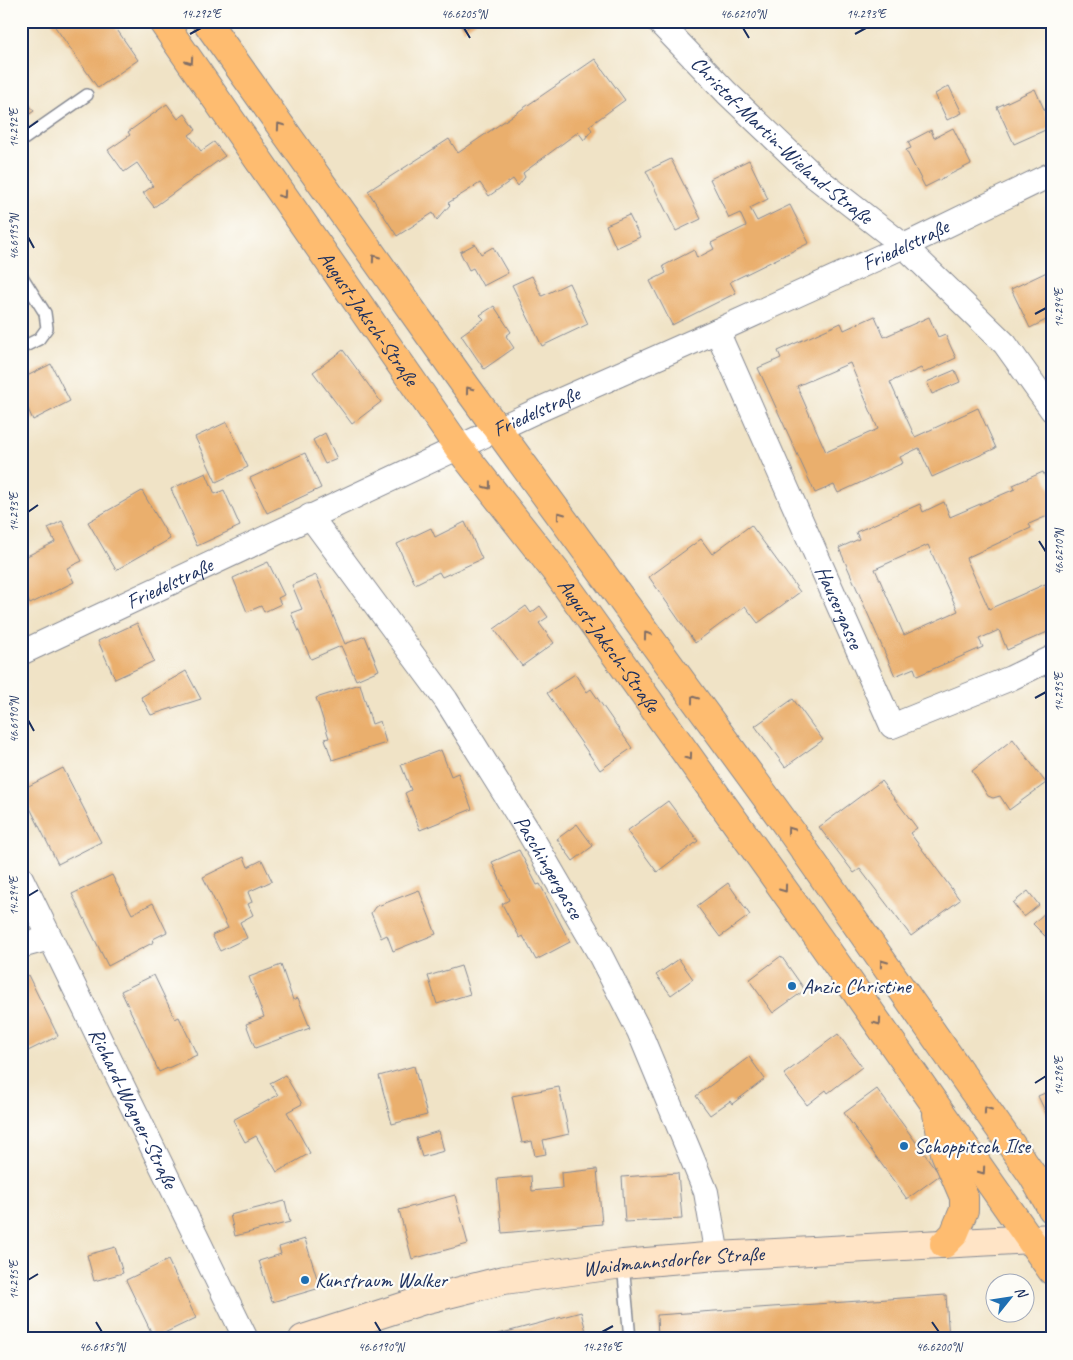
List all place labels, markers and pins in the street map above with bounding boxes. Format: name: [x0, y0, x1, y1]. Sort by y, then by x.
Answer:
place label: Anzic Christine: [802, 973, 913, 999]
marker: Anzic Christine: [786, 980, 798, 992]
place label: Schoppitsch Ilse: [914, 1133, 1032, 1159]
marker: Schoppitsch Ilse: [898, 1140, 910, 1152]
place label: Kunstraum Walker: [315, 1267, 449, 1293]
marker: Kunstraum Walker: [299, 1274, 311, 1286]

